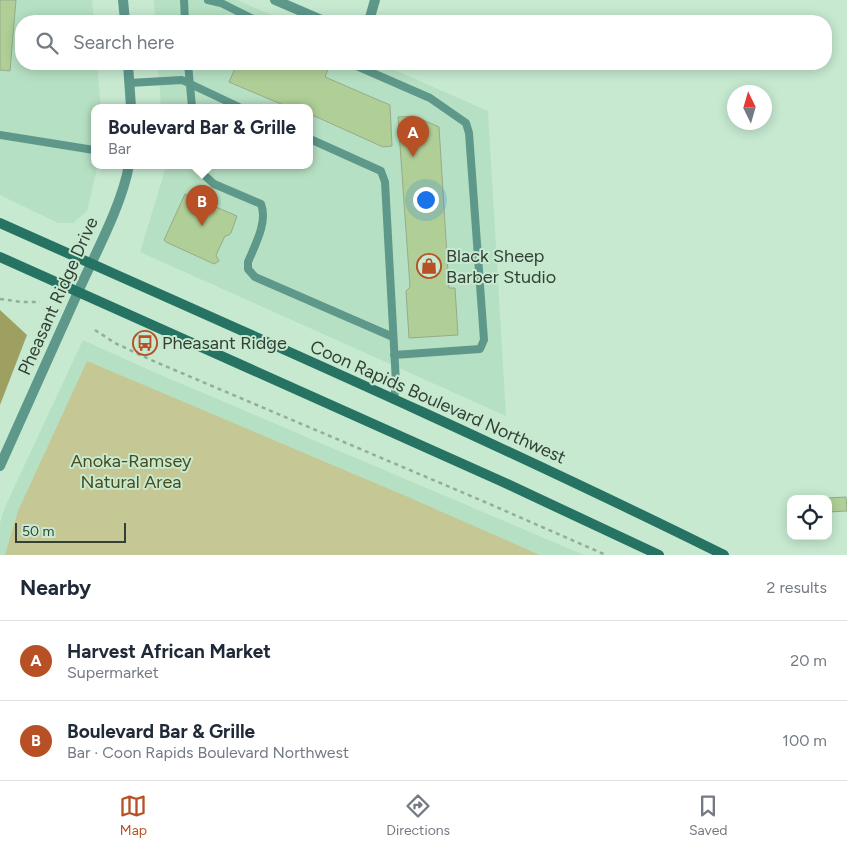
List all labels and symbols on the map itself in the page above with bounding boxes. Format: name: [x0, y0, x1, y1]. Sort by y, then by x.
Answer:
north arrow: [727, 85, 772, 130]
pin: A: [397, 116, 429, 157]
pin: B: [186, 185, 218, 226]
your location: [413, 187, 439, 213]
street label: Pheasant Ridge Drive: [13, 213, 103, 378]
place label: Black Sheep Barber Studio: [446, 245, 556, 288]
shop icon: Black Sheep Barber Studio: [416, 253, 442, 279]
bus stop icon: Pheasant Ridge: [132, 330, 158, 356]
place label: Pheasant Ridge: [162, 332, 287, 354]
street label: Coon Rapids Boulevard Northwest: [307, 336, 569, 469]
park label: Anoka-Ramsey Natural Area: [70, 450, 192, 493]
scale bar: [15, 520, 126, 543]

